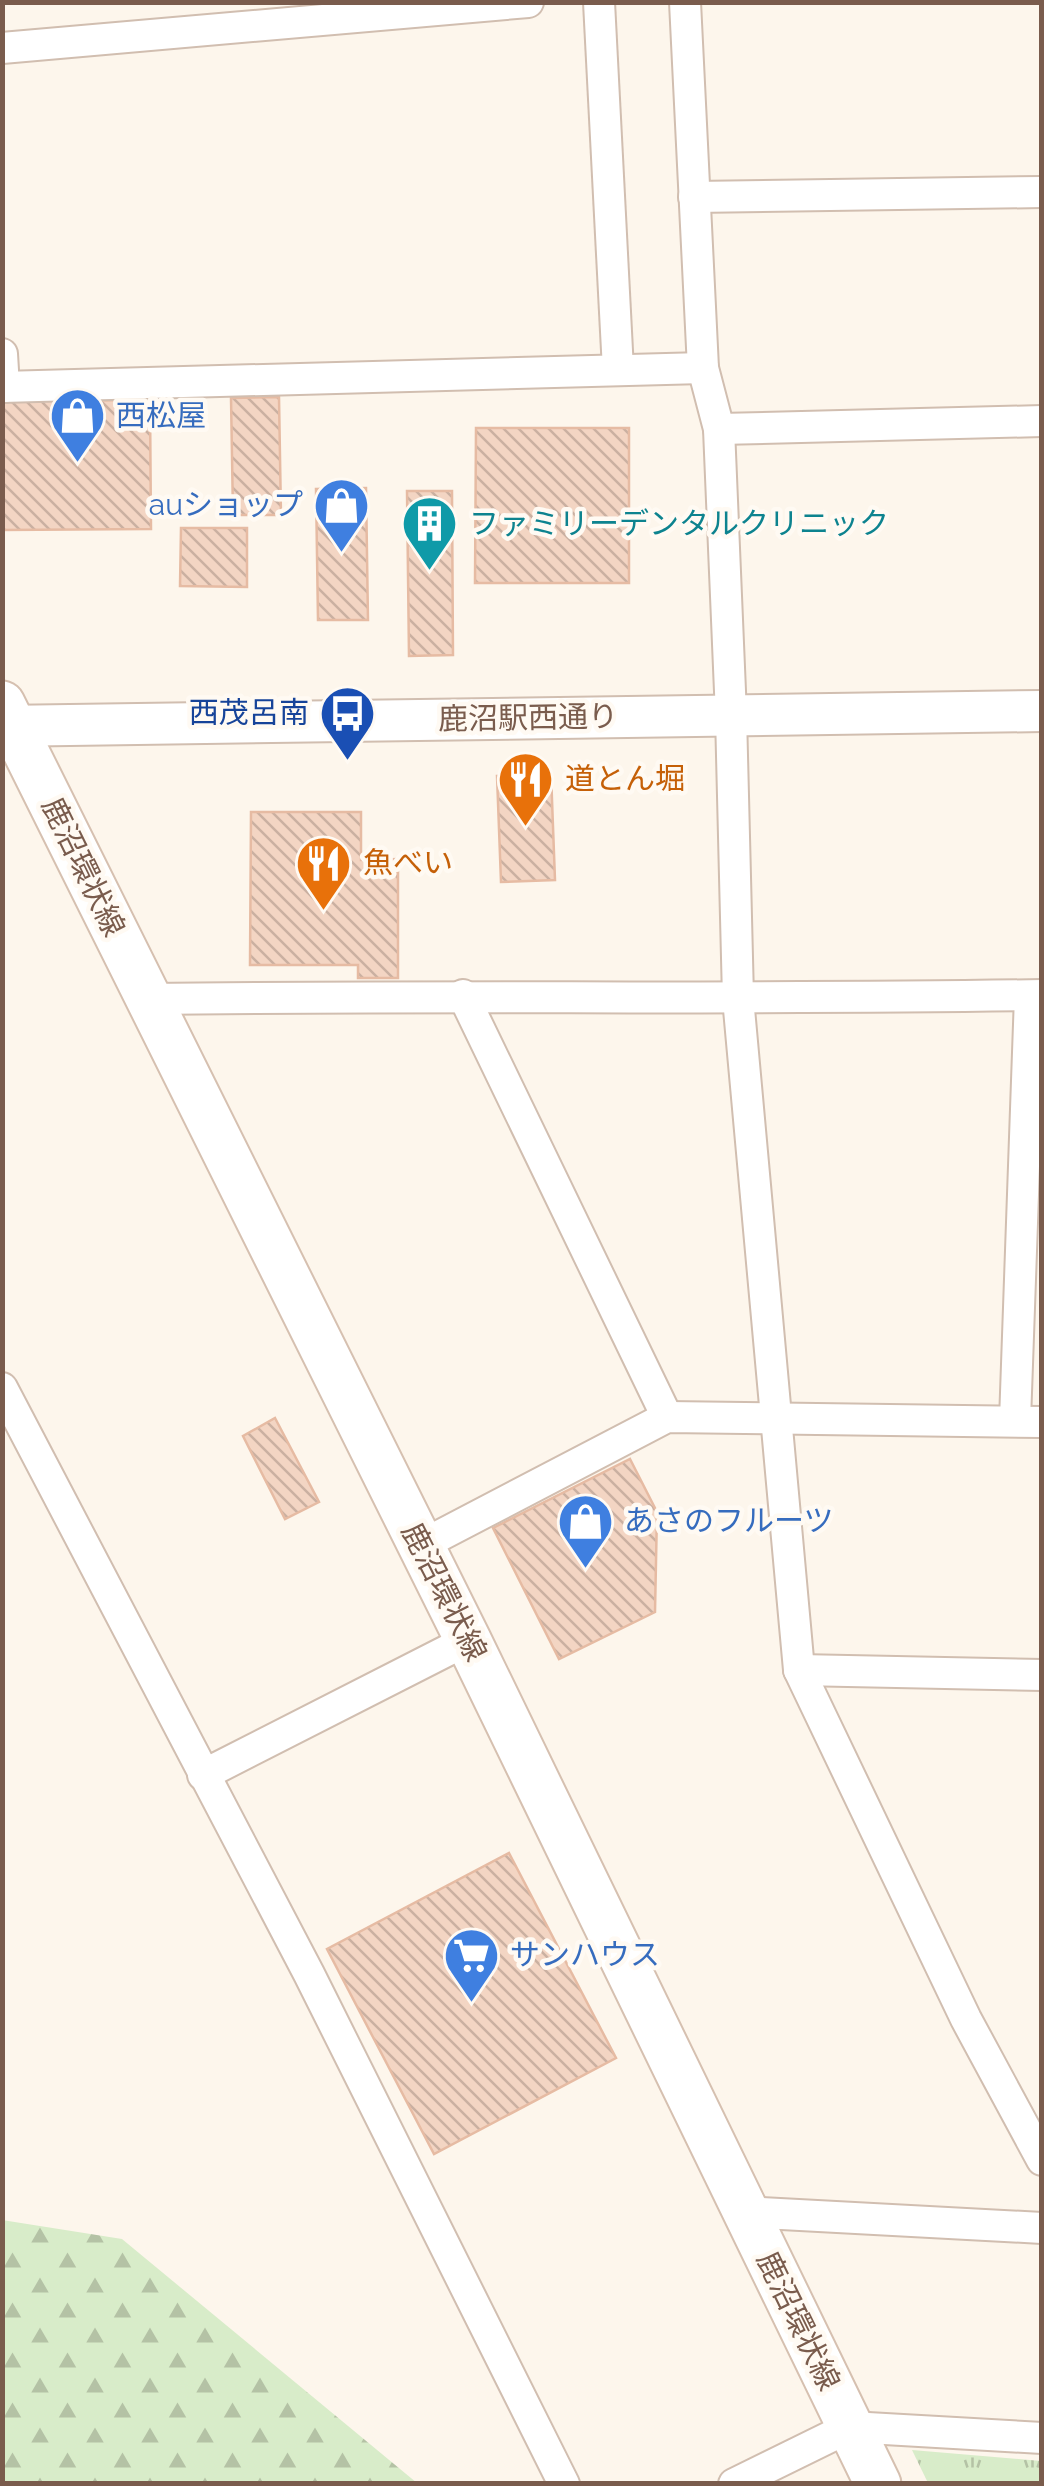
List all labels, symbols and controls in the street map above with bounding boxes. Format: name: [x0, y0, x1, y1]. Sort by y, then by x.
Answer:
shop icon: 西松屋: [47, 386, 107, 465]
place label: 西松屋: [116, 398, 206, 433]
shop icon: auショップ: [312, 475, 372, 554]
place label: auショップ: [149, 487, 303, 522]
building icon: ファミリーデンタルクリニック: [400, 494, 460, 573]
place label: ファミリーデンタルクリニック: [469, 506, 889, 541]
bus stop icon: 西茂呂南: [318, 683, 378, 762]
place label: 西茂呂南: [189, 695, 309, 730]
street label: 鹿沼駅西通り: [438, 698, 618, 737]
restaurant icon: 道とん堀: [496, 749, 556, 828]
place label: 道とん堀: [565, 761, 685, 796]
street label: 鹿沼環状線: [35, 792, 132, 942]
restaurant icon: 魚べい: [294, 833, 354, 912]
place label: 魚べい: [363, 845, 453, 880]
shop icon: あさのフルーツ: [555, 1491, 615, 1570]
place label: あさのフルーツ: [624, 1503, 833, 1538]
street label: 鹿沼環状線: [395, 1517, 494, 1667]
supermarket icon: サンハウス: [441, 1925, 501, 2004]
place label: サンハウス: [510, 1937, 660, 1972]
street label: 鹿沼環状線: [750, 2246, 847, 2396]

